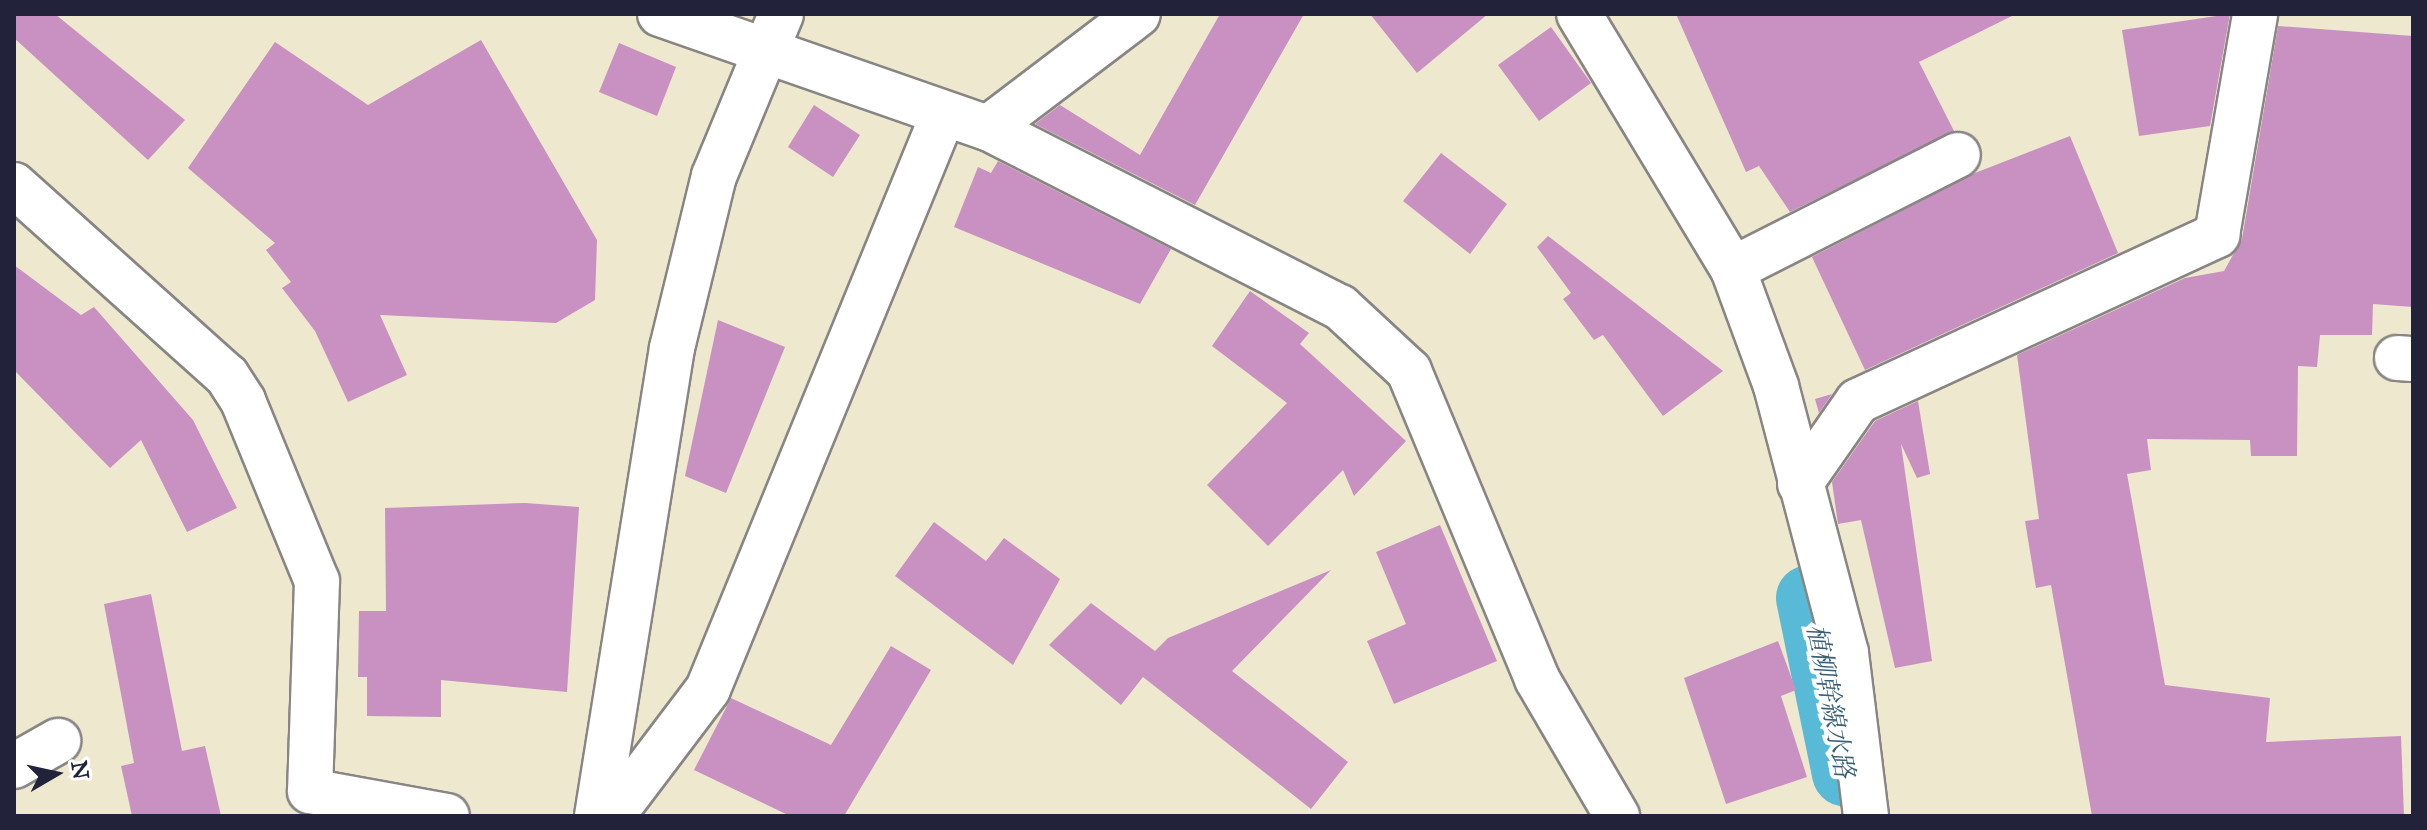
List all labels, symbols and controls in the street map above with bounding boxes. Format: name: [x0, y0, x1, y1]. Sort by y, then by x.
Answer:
water label: 植柳幹線水路: [1800, 621, 1860, 781]
north arrow: [16, 734, 96, 814]
text: N: [65, 759, 95, 781]

